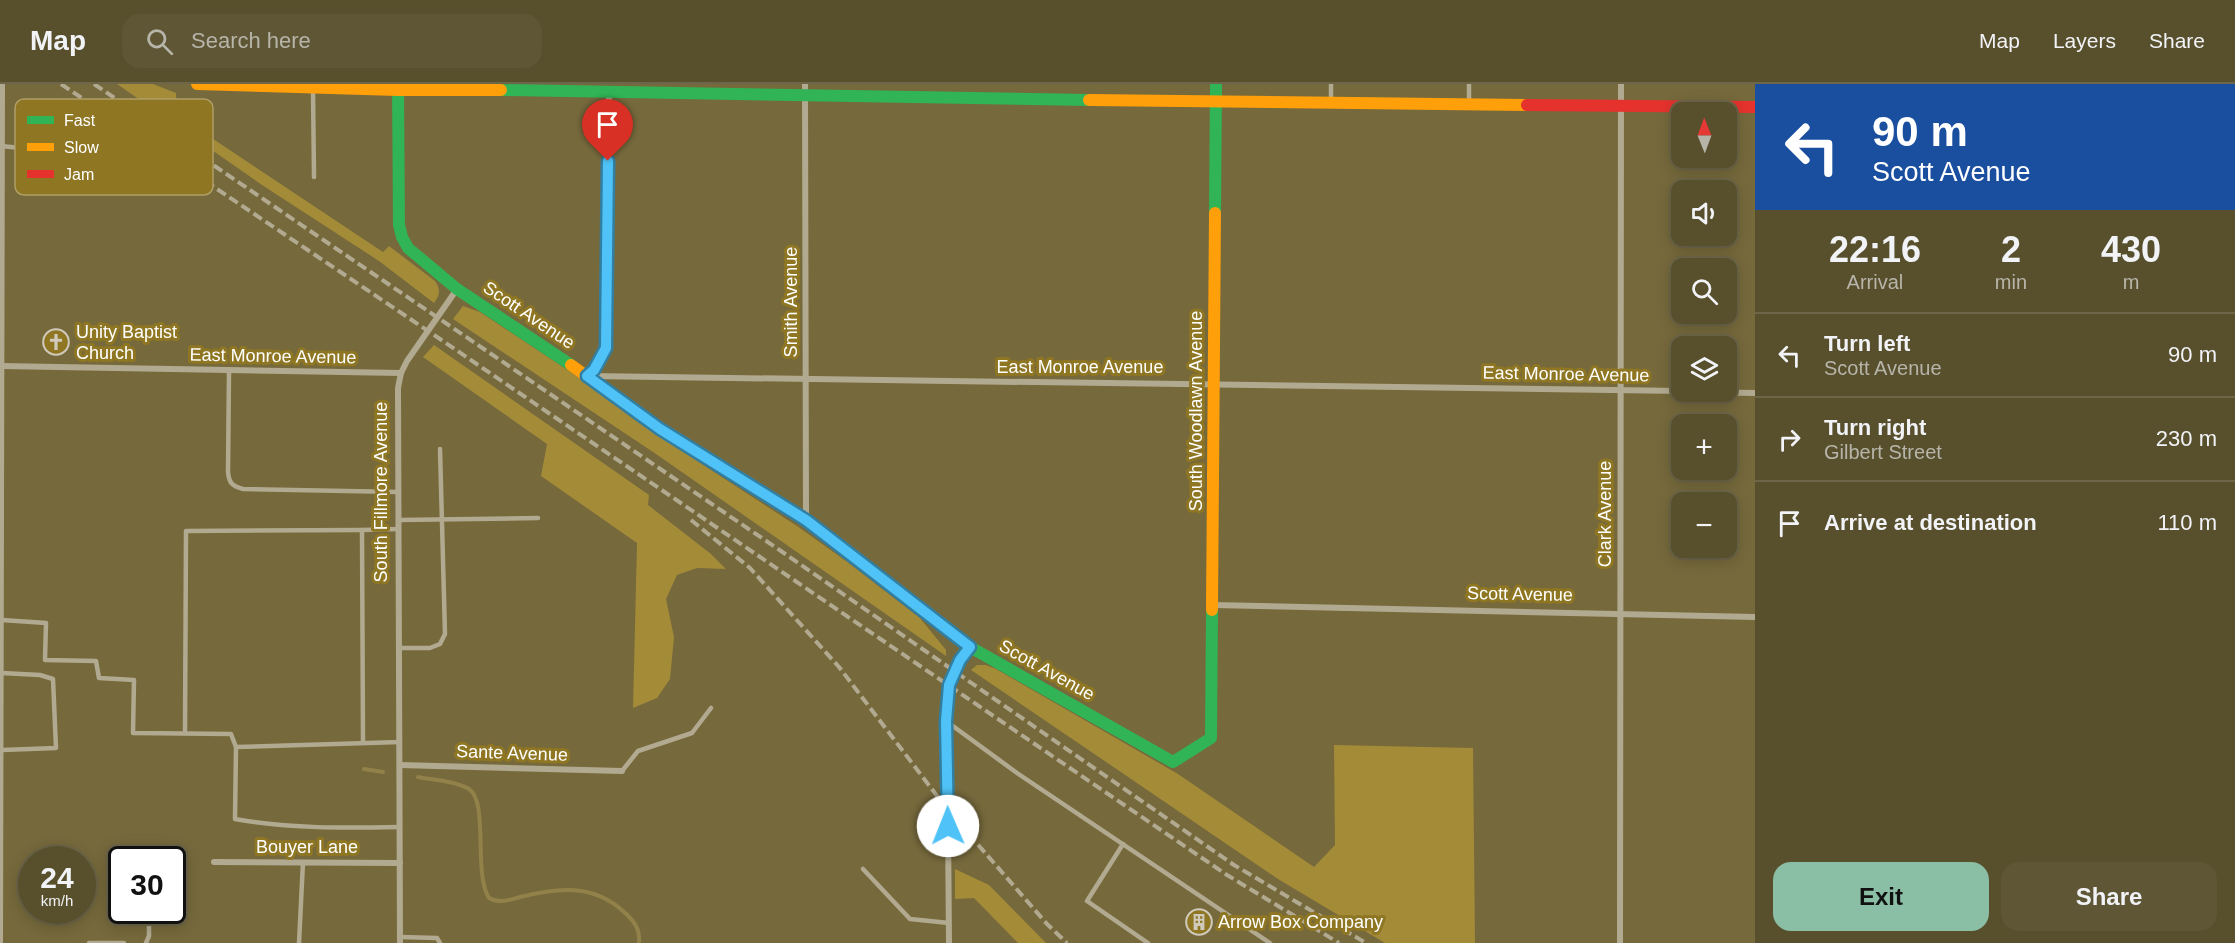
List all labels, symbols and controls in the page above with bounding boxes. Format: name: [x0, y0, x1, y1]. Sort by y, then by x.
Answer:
search box: [122, 14, 542, 68]
text: Map: [30, 25, 86, 56]
icon: search: [143, 25, 176, 58]
text: Search here: [191, 28, 311, 53]
text: Map: [1979, 29, 2020, 52]
text: Layers: [2053, 29, 2116, 52]
text: Share: [2149, 29, 2205, 52]
legend: [15, 99, 213, 195]
pin: [582, 99, 633, 161]
north arrow: [1671, 102, 1737, 168]
map controls: [1671, 102, 1737, 558]
icon: arrive: [591, 108, 624, 141]
icon: left: [1773, 108, 1851, 186]
text: 90 m: [1872, 108, 1968, 155]
text: Fast: [64, 112, 96, 129]
text: Slow: [64, 139, 99, 156]
text: Scott Avenue: [1872, 157, 2031, 187]
text: Jam: [64, 166, 94, 183]
button: sound: [1671, 180, 1737, 246]
text: 22:16: [1829, 229, 1921, 270]
text: 2: [2001, 229, 2021, 270]
text: 430: [2101, 229, 2161, 270]
street label: Smith Avenue: [781, 247, 801, 357]
button: search: [1671, 258, 1737, 324]
text: Arrival: [1847, 271, 1903, 293]
text: min: [1995, 271, 2027, 293]
text: m: [2123, 271, 2139, 293]
street label: Scott Avenue: [480, 277, 578, 353]
street label: South Woodlawn Avenue: [1186, 311, 1206, 511]
place label: Unity Baptist Church: [76, 322, 177, 363]
church icon: Unity Baptist Church: [41, 327, 71, 357]
text: Turn left: [1824, 331, 1910, 356]
button: layers: [1671, 336, 1737, 402]
icon: left: [1773, 339, 1806, 372]
text: 90 m: [2168, 342, 2217, 367]
street label: East Monroe Avenue: [189, 345, 357, 367]
street label: East Monroe Avenue: [997, 357, 1163, 377]
text: Scott Avenue: [1824, 357, 1942, 379]
street label: East Monroe Avenue: [1482, 363, 1650, 385]
street label: South Fillmore Avenue: [371, 402, 391, 582]
button: +: [1671, 414, 1737, 480]
text: Turn right: [1824, 415, 1926, 440]
icon: right: [1773, 423, 1806, 456]
text: 230 m: [2156, 426, 2217, 451]
text: Gilbert Street: [1824, 441, 1942, 463]
street label: Clark Avenue: [1595, 461, 1615, 567]
button: −: [1671, 492, 1737, 558]
icon: arrive: [1773, 507, 1806, 540]
text: Arrive at destination: [1824, 510, 2037, 535]
text: 110 m: [2157, 510, 2217, 535]
street label: Scott Avenue: [1467, 583, 1573, 605]
street label: Scott Avenue: [996, 636, 1098, 704]
street label: Sante Avenue: [456, 741, 568, 765]
position arrow: [916, 794, 980, 858]
street label: Bouyer Lane: [256, 837, 358, 857]
speed limit sign: 30: [108, 846, 186, 924]
text: 24: [40, 861, 74, 894]
button: Exit: [1773, 862, 1989, 931]
button: Share: [2001, 862, 2217, 931]
text: km/h: [41, 892, 73, 909]
building icon: Arrow Box Company: [1184, 907, 1214, 937]
place label: Arrow Box Company: [1218, 912, 1383, 932]

